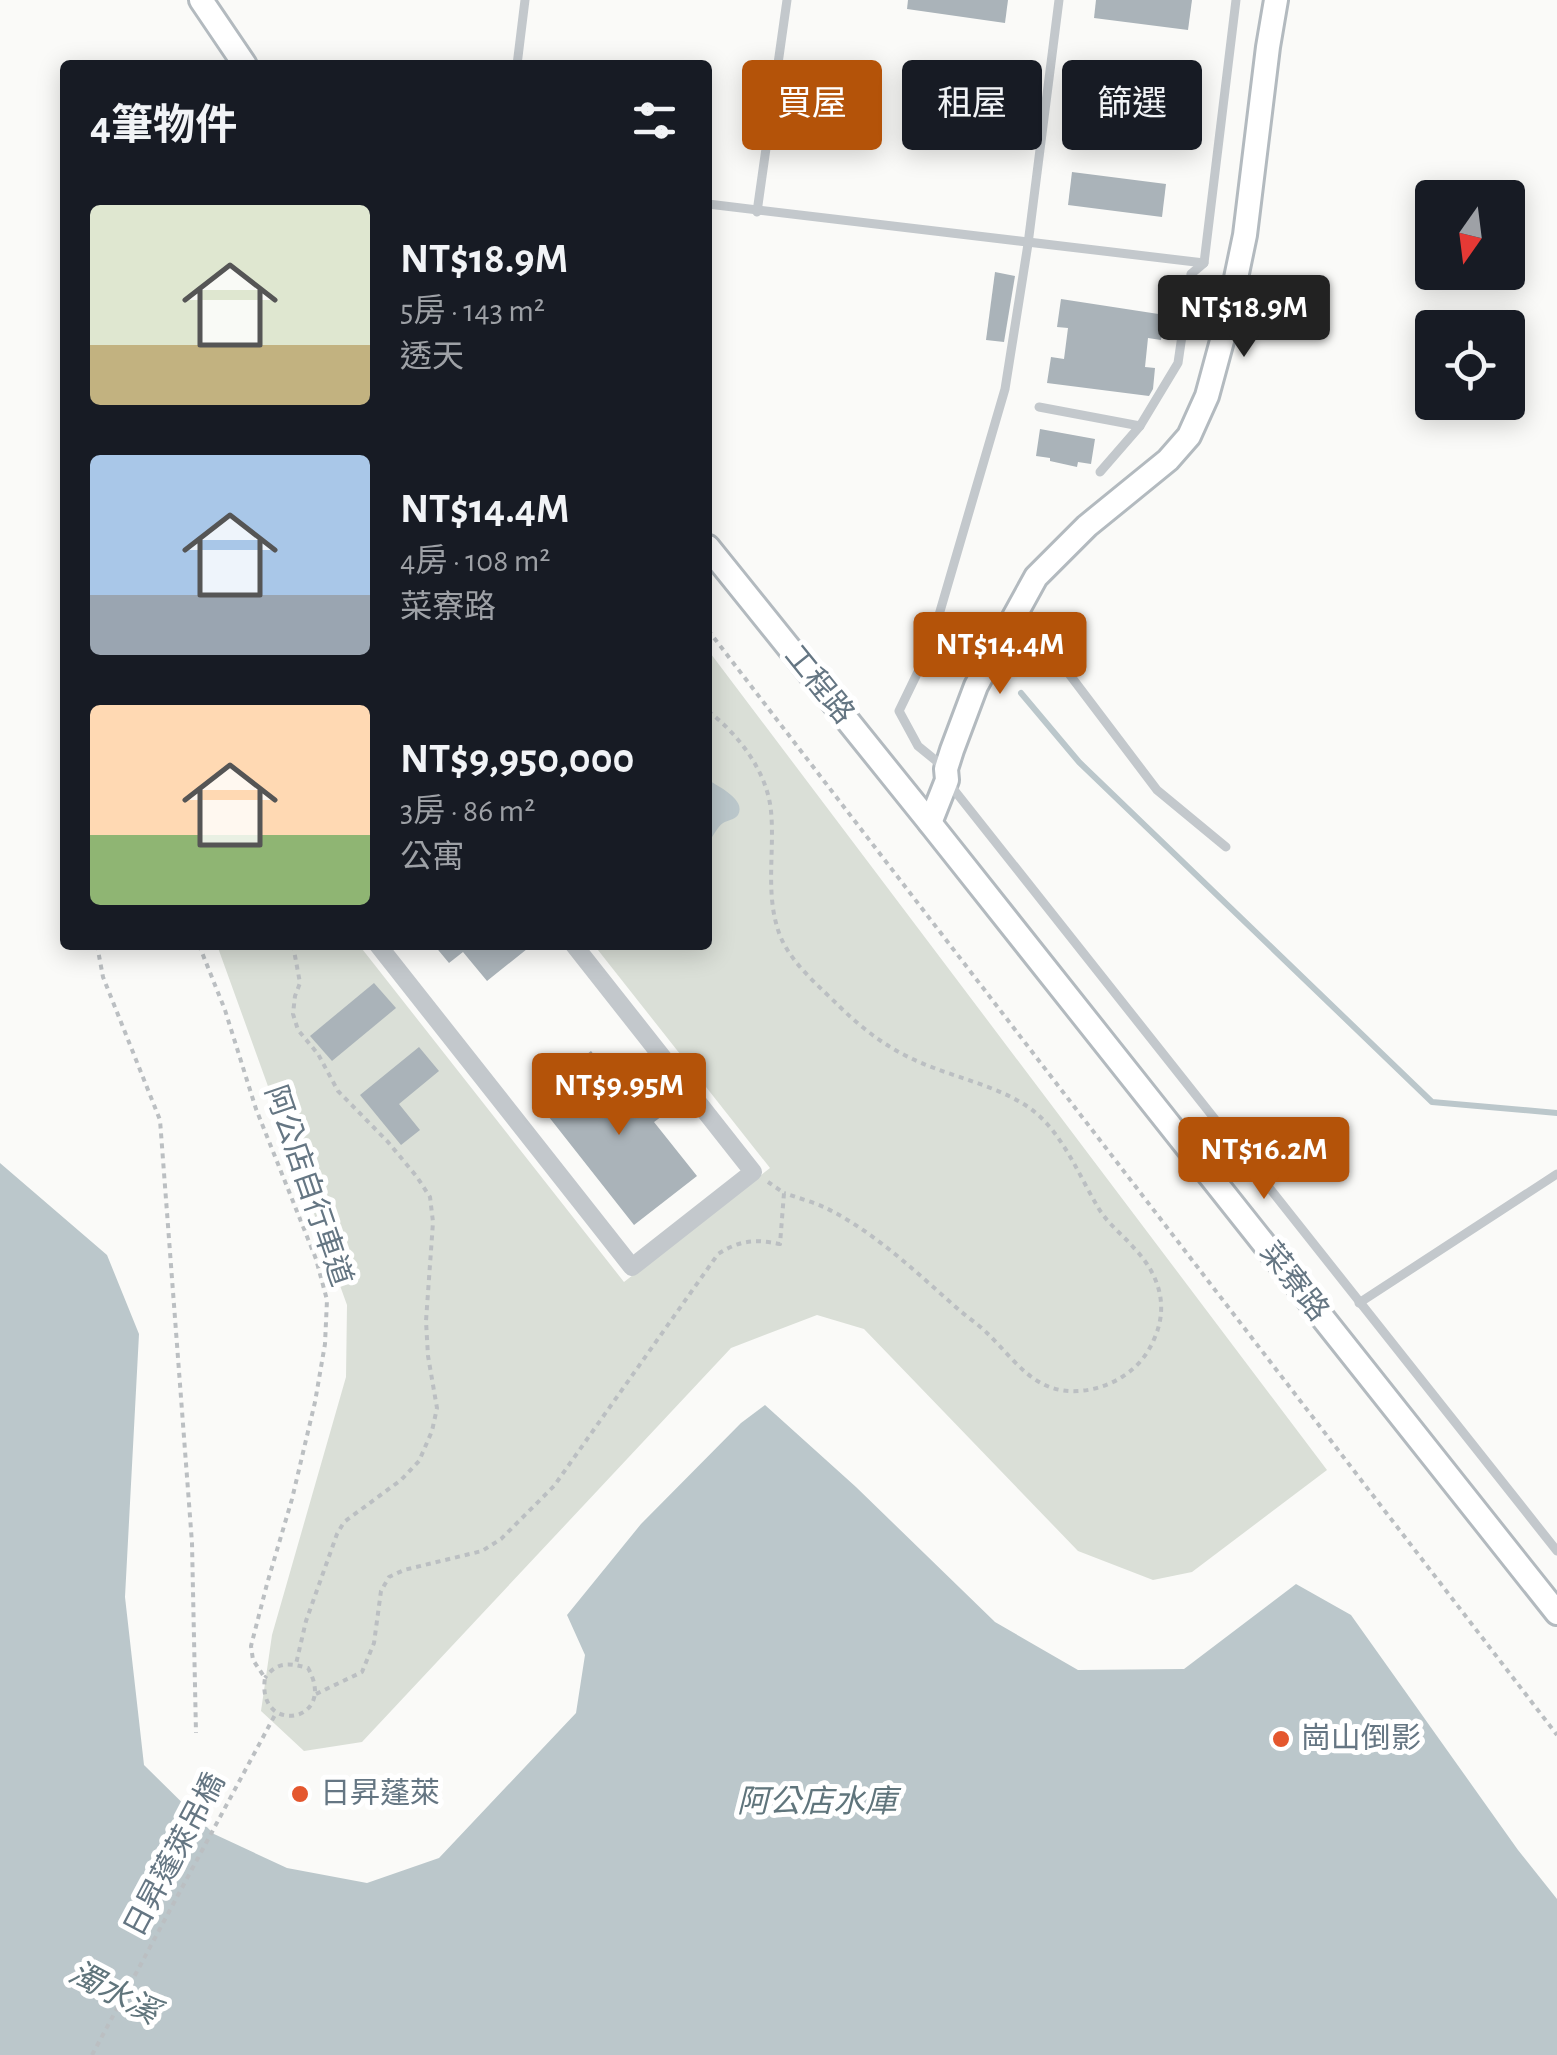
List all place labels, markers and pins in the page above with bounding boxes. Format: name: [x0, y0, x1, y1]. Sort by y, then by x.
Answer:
pin: NT$18.9M: [1141, 275, 1347, 360]
pin: NT$14.4M: [897, 612, 1103, 697]
pin: NT$9.95M: [516, 1053, 722, 1138]
pin: NT$16.2M: [1161, 1117, 1367, 1202]
place label: 崗山倒影: [1301, 1722, 1421, 1754]
marker: 崗山倒影: [1270, 1728, 1292, 1750]
place label: 日昇蓬萊: [320, 1777, 440, 1809]
marker: 日昇蓬萊: [289, 1783, 311, 1805]

